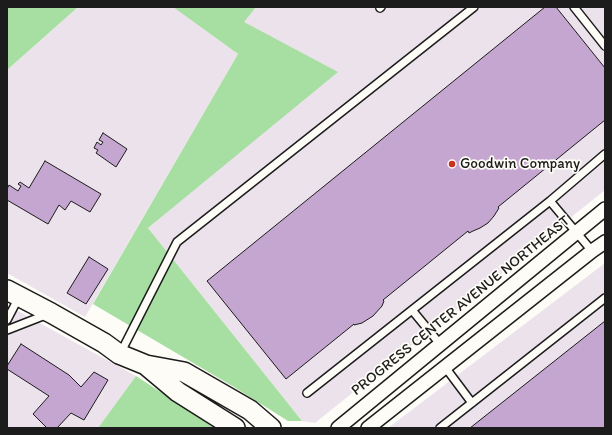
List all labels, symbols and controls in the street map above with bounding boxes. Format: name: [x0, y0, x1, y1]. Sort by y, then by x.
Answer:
place label: Goodwin Company: [460, 155, 580, 173]
marker: Goodwin Company: [447, 159, 457, 169]
street label: PROGRESS CENTER AVENUE NORTHEAST: [348, 212, 574, 400]

